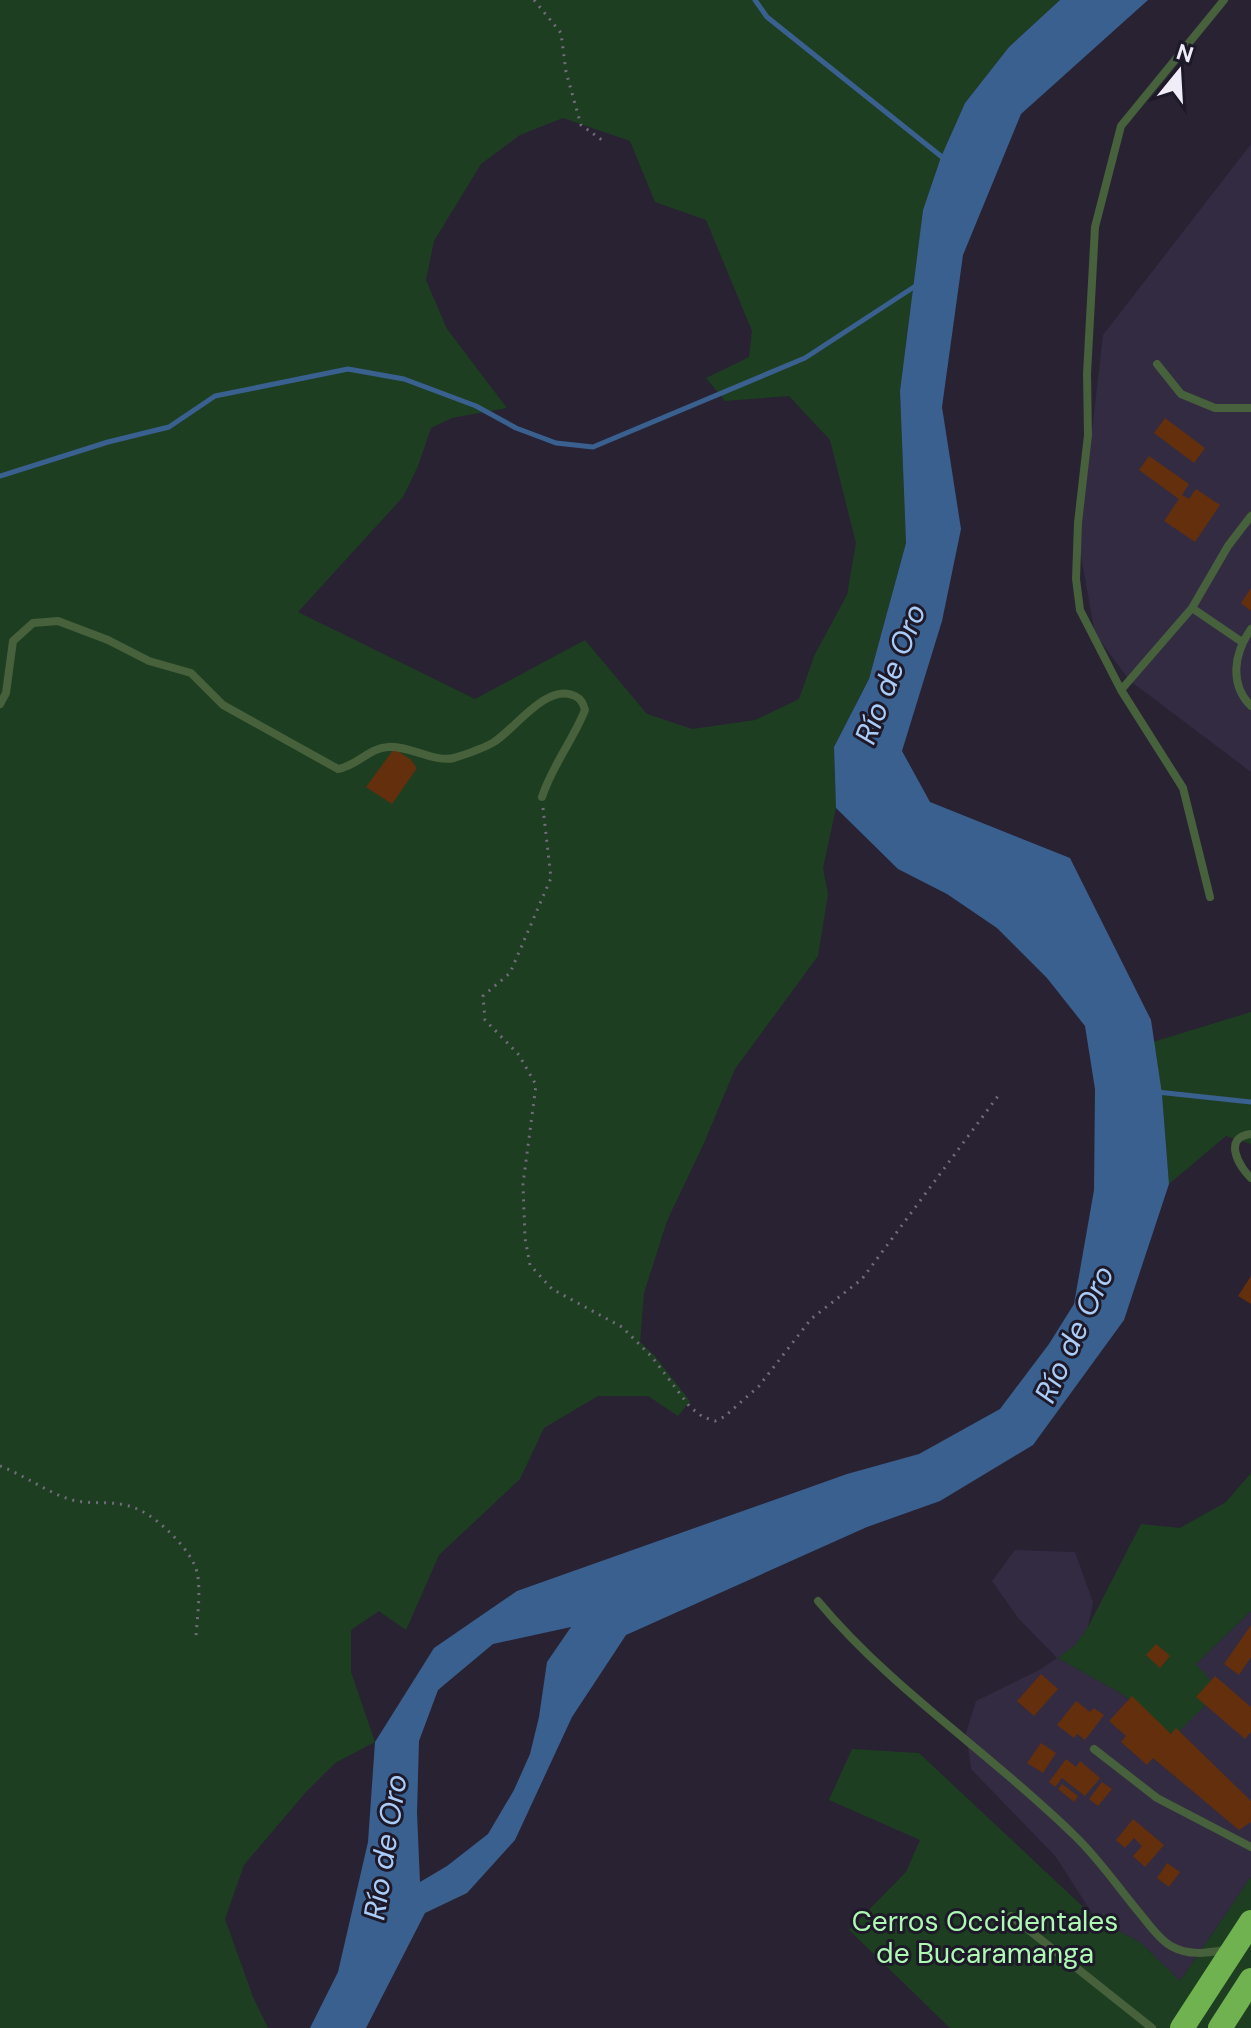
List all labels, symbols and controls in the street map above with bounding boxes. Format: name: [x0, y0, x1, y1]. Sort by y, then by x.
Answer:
north arrow: [1139, 32, 1219, 112]
text: N: [1173, 37, 1197, 70]
water label: Río de Oro: [845, 598, 935, 750]
water label: Río de Oro: [1025, 1259, 1123, 1409]
water label: Río de Oro: [354, 1771, 416, 1923]
park label: Cerros Occidentales de Bucaramanga: [852, 1903, 1118, 1972]

